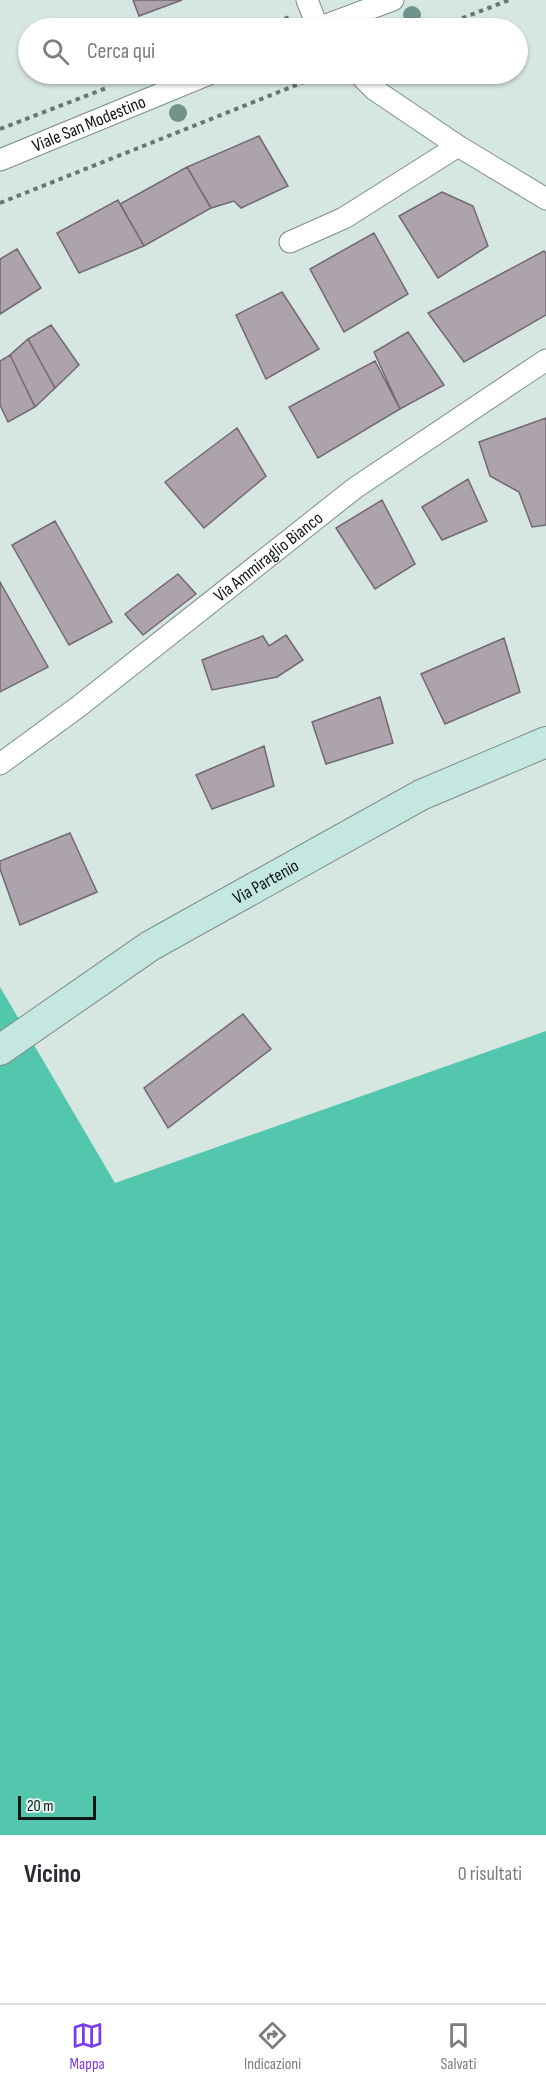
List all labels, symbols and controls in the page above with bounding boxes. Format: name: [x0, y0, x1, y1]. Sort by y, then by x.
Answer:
search box: [18, 18, 528, 84]
icon: search: [39, 35, 72, 68]
text: Cerca qui: [87, 38, 155, 65]
street label: Viale San Modestino: [29, 91, 149, 156]
street label: Via Ammiraglio Bianco: [209, 507, 327, 606]
street label: Via Partenio: [229, 855, 302, 908]
scale bar: [18, 1793, 96, 1820]
text: 20 m: [27, 1797, 54, 1816]
text: Vicino: [24, 1859, 81, 1890]
text: 0 risultati: [458, 1862, 522, 1886]
tab: Mappa: [70, 2019, 105, 2074]
tab: Indicazioni: [244, 2019, 301, 2074]
tab: Salvati: [440, 2019, 476, 2074]

